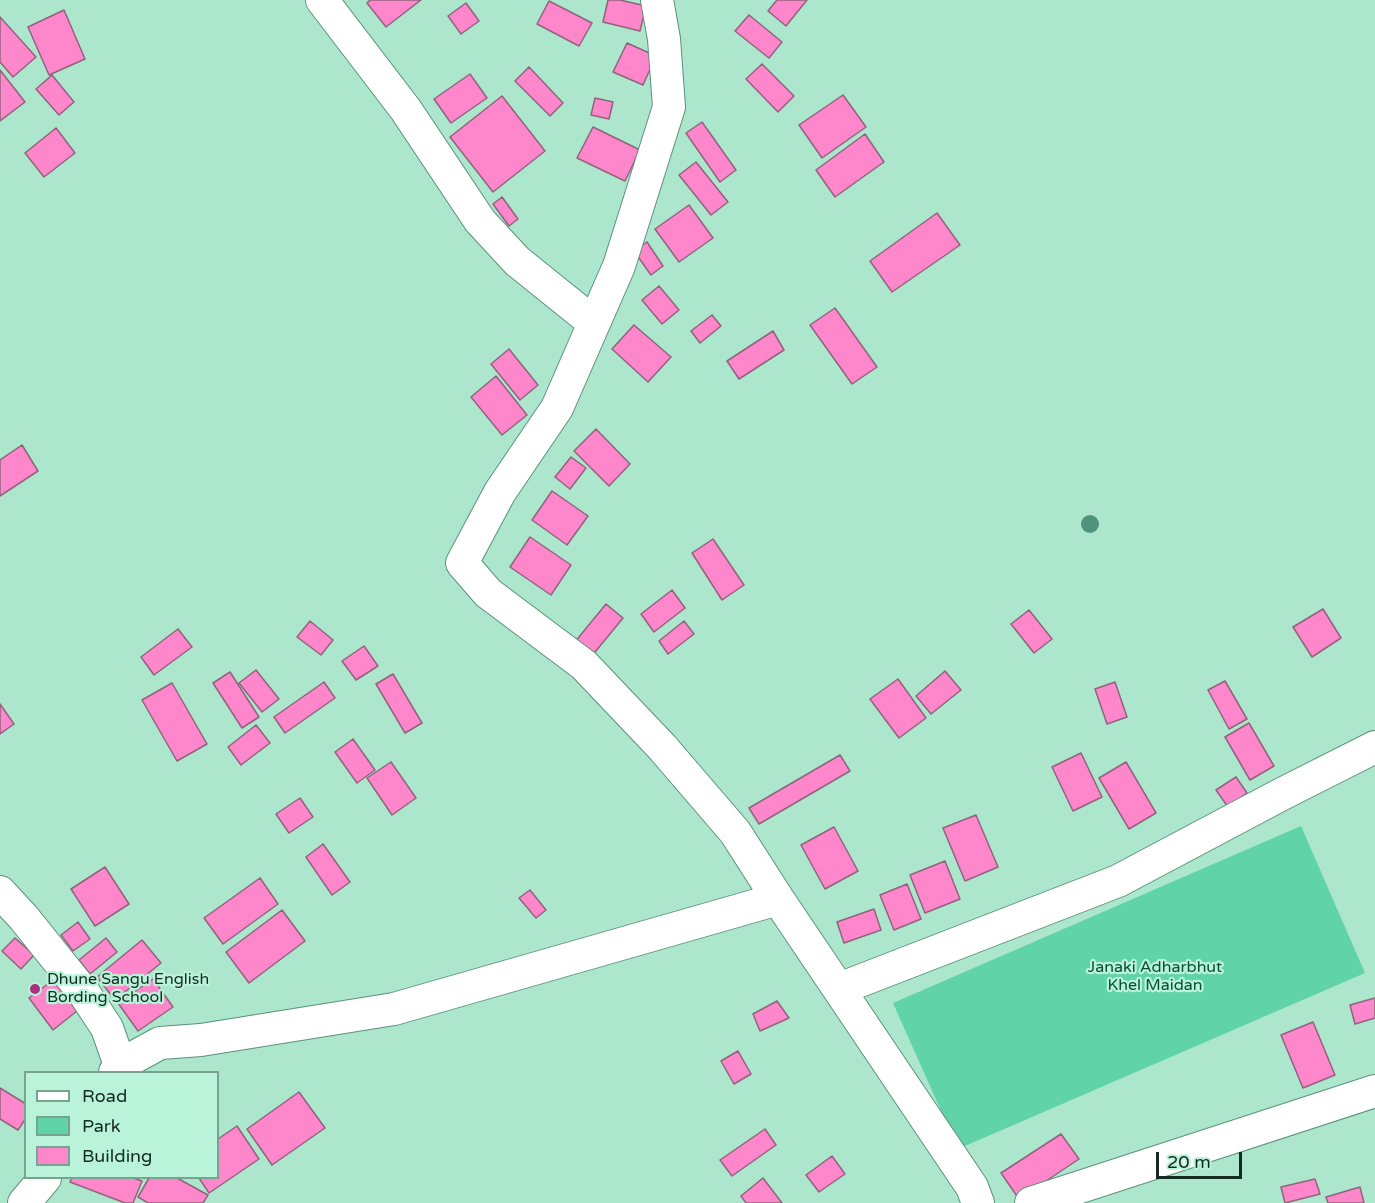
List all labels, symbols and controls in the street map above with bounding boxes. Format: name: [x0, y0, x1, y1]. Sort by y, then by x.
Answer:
park label: Janaki Adharbhut Khel Maidan: [1088, 958, 1222, 996]
place label: Dhune Sangu English Bording School: [47, 970, 209, 1008]
marker: Dhune Sangu English Bording School: [28, 982, 42, 996]
legend: [24, 1071, 219, 1179]
text: Road: [82, 1085, 127, 1107]
text: Park: [82, 1115, 120, 1137]
scale bar: [1159, 1140, 1244, 1178]
text: Building: [82, 1145, 152, 1167]
text: 20 m: [1167, 1151, 1211, 1173]

